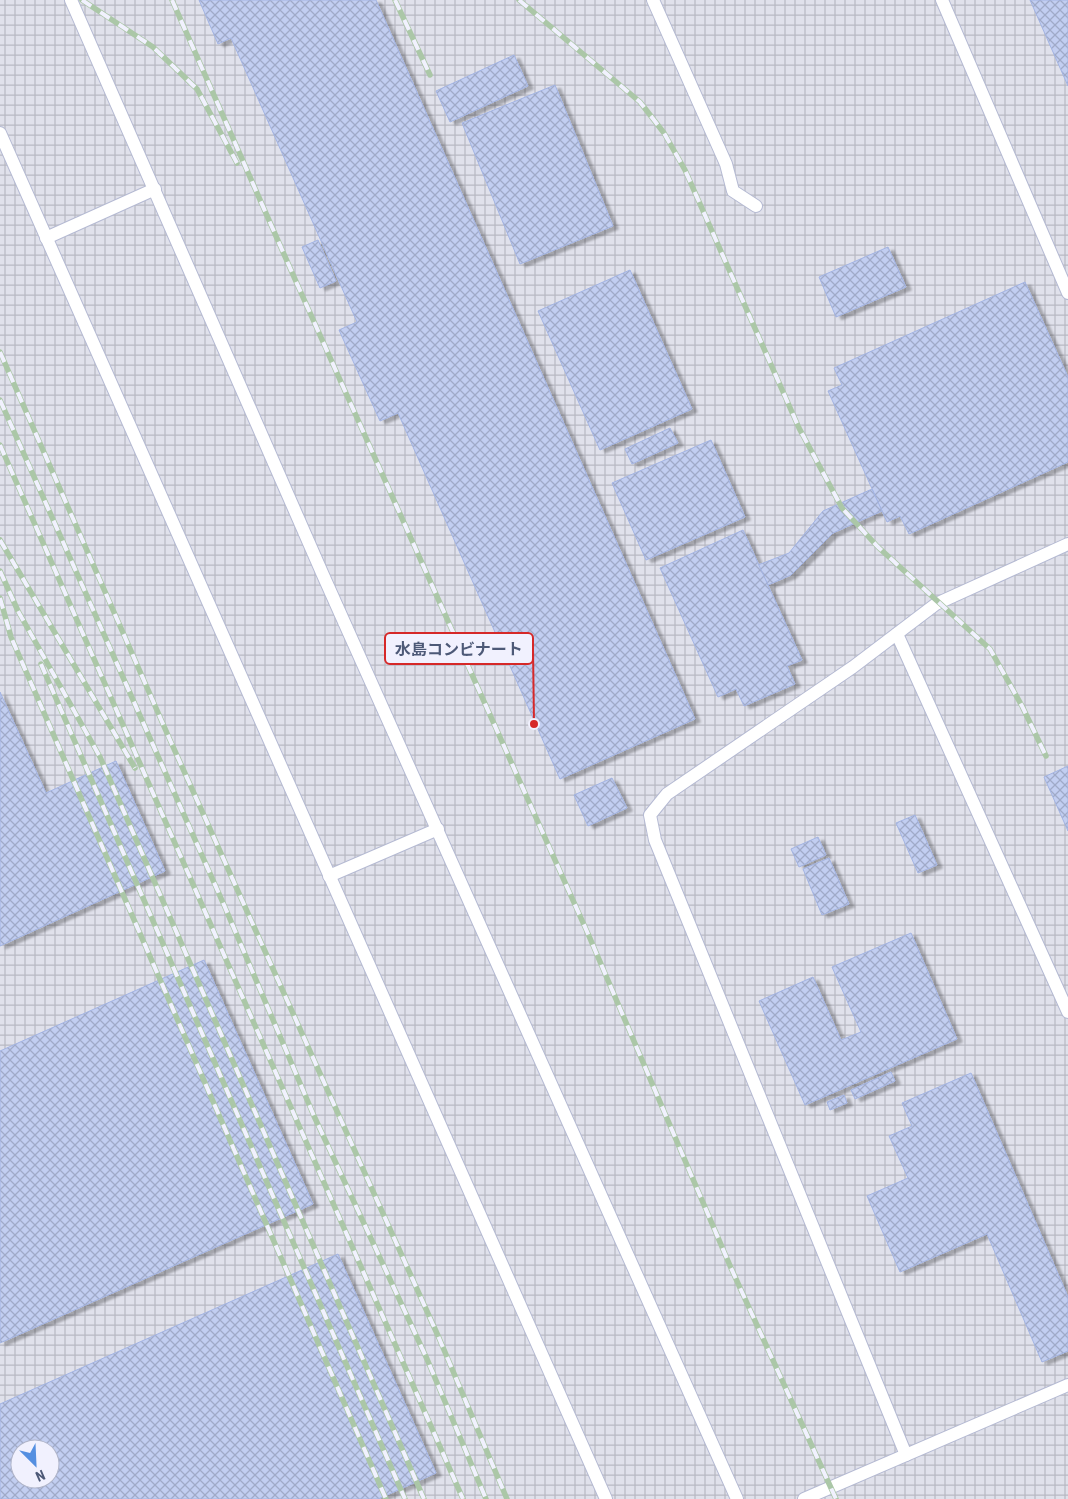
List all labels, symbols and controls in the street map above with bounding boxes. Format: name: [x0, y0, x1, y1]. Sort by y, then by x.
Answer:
callout: 水島コンビナート: [385, 633, 533, 664]
text: 水島コンビナート: [395, 640, 523, 659]
north arrow: [10, 1439, 60, 1489]
text: N: [33, 1467, 47, 1485]

